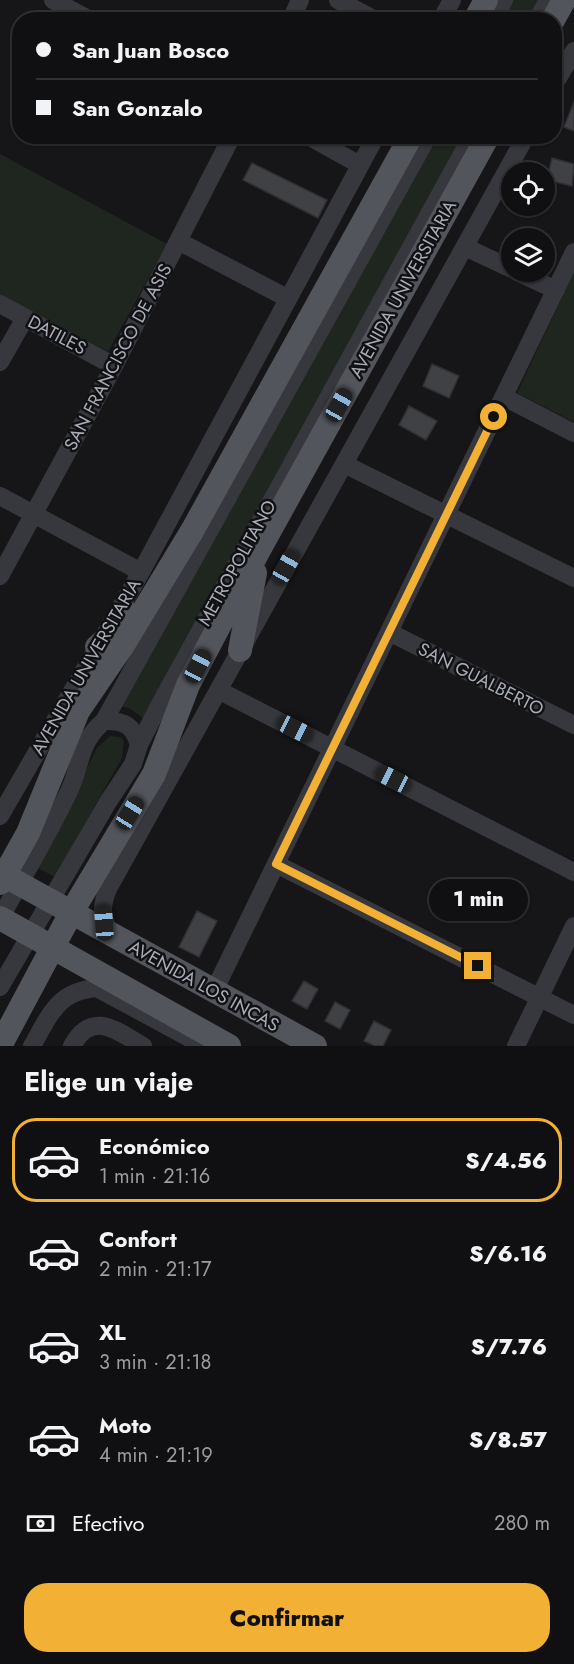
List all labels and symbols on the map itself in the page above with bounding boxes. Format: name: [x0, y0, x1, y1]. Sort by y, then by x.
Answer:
street label: AVENIDA UNIVERSITARIA: [343, 195, 463, 383]
street label: SAN FRANCISCO DE ASIS: [58, 259, 178, 455]
street label: DATILES: [23, 309, 91, 361]
car: [322, 385, 356, 425]
route start: [480, 403, 507, 430]
street label: METROPOLITANO: [192, 495, 282, 631]
car: [269, 547, 303, 587]
street label: AVENIDA UNIVERSITARIA: [25, 574, 147, 760]
street label: SAN GUALBERTO: [414, 636, 548, 722]
car: [182, 646, 214, 686]
car: [275, 713, 315, 745]
car: [373, 763, 413, 795]
car: [113, 793, 147, 833]
callout: 1 min: [428, 879, 528, 921]
car: [94, 904, 114, 942]
street label: AVENIDA LOS INCAS: [124, 934, 284, 1038]
route end: [464, 952, 491, 979]

